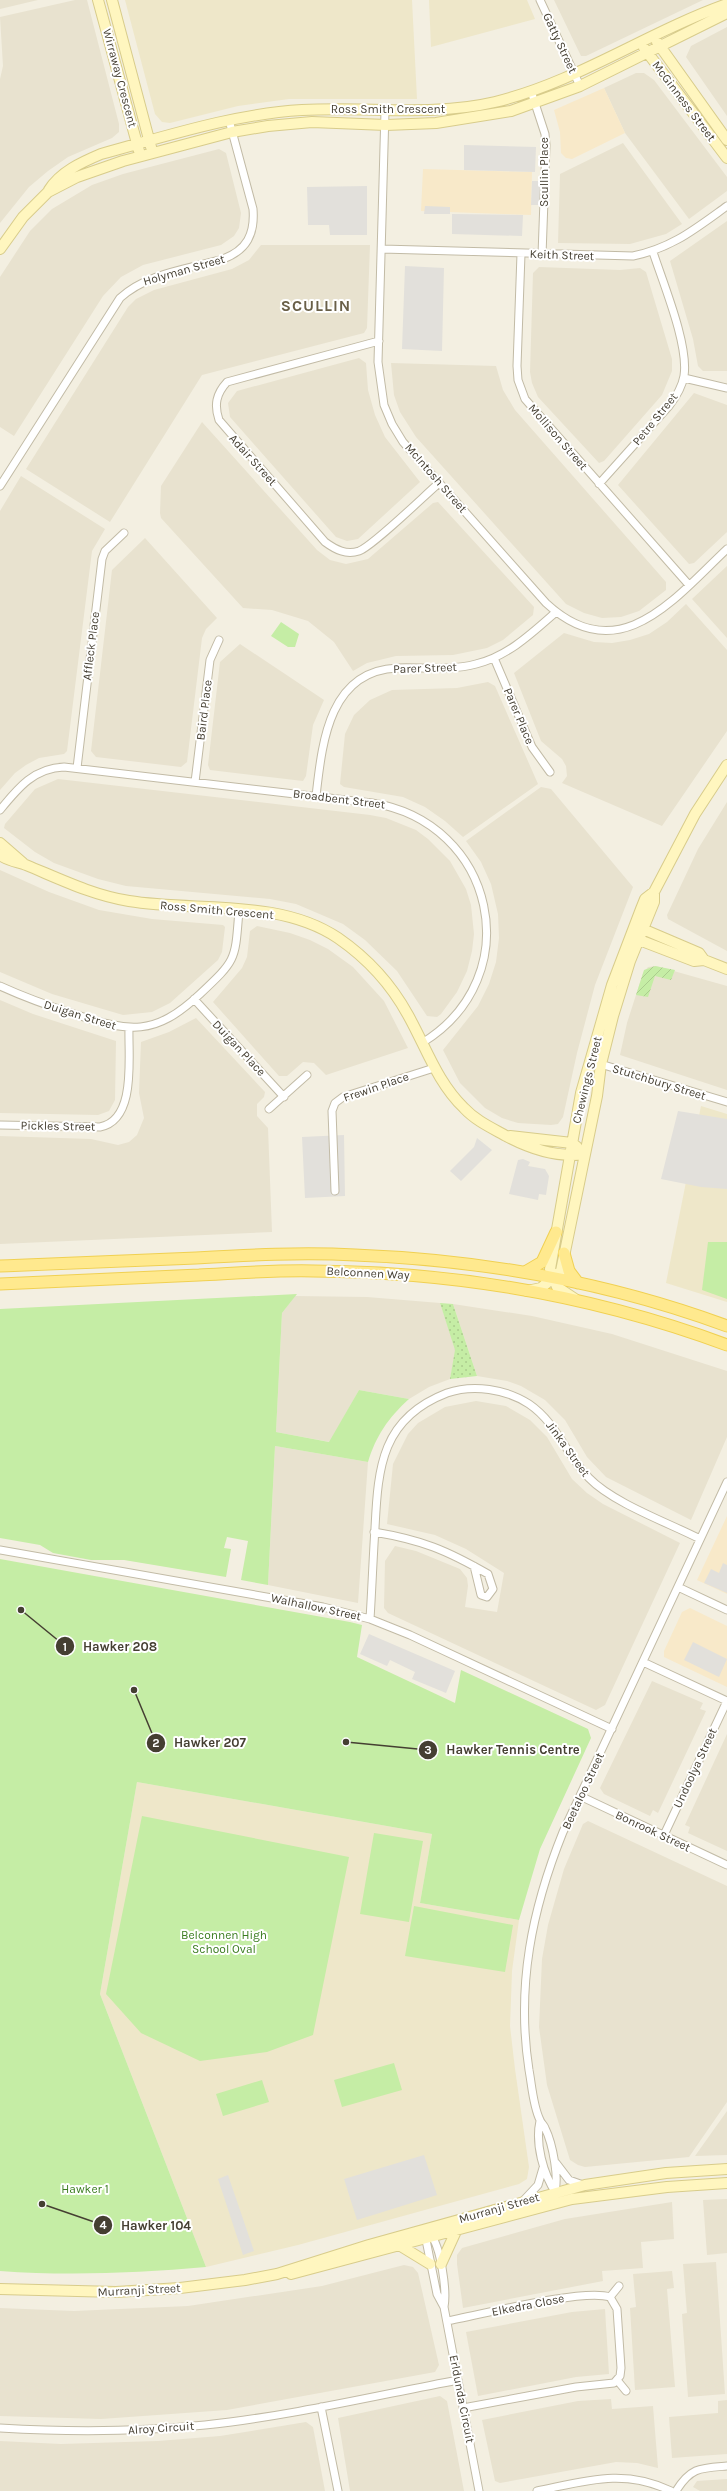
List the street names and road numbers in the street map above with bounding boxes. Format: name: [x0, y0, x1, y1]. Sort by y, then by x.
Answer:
street label: Gatty Street: [540, 11, 580, 76]
street label: Wirraway Crescent: [100, 27, 140, 129]
street label: McGinness Street: [649, 58, 719, 144]
street label: Ross Smith Crescent: [331, 102, 446, 116]
street label: Scullin Place: [537, 137, 551, 207]
street label: Keith Street: [529, 247, 595, 263]
street label: Holyman Street: [142, 252, 227, 288]
street label: Petre Street: [630, 390, 681, 448]
street label: Mollison Street: [526, 401, 591, 473]
street label: Adair Street: [226, 431, 280, 489]
street label: McIntosh Street: [402, 440, 470, 516]
street label: Affleck Place: [80, 611, 102, 681]
street label: Parer Street: [393, 660, 458, 676]
street label: Baird Place: [193, 679, 215, 741]
street label: Parer Place: [501, 686, 537, 746]
street label: Broadbent Street: [292, 786, 386, 812]
street label: Ross Smith Crescent: [159, 898, 275, 922]
street label: Duigan Street: [42, 997, 118, 1033]
street label: Duigan Place: [210, 1017, 268, 1079]
street label: Chewings Street: [569, 1035, 605, 1125]
street label: Stutchbury Street: [611, 1061, 708, 1103]
street label: Frewin Place: [342, 1069, 410, 1105]
street label: Pickles Street: [20, 1118, 96, 1134]
street label: Belconnen Way: [326, 1264, 410, 1282]
street label: Jinka Street: [543, 1419, 593, 1480]
street label: Walhallow Street: [270, 1591, 363, 1624]
street label: Undoolya Street: [670, 1725, 720, 1810]
street label: Beetaloo Street: [559, 1750, 607, 1832]
street label: Bonrook Street: [613, 1807, 693, 1855]
street label: Murranji Street: [457, 2190, 541, 2226]
street label: Murranji Street: [97, 2281, 181, 2299]
street label: Elkedra Close: [490, 2291, 566, 2319]
street label: Erldunda Circuit: [447, 2354, 477, 2445]
street label: Alroy Circuit: [127, 2419, 195, 2437]

